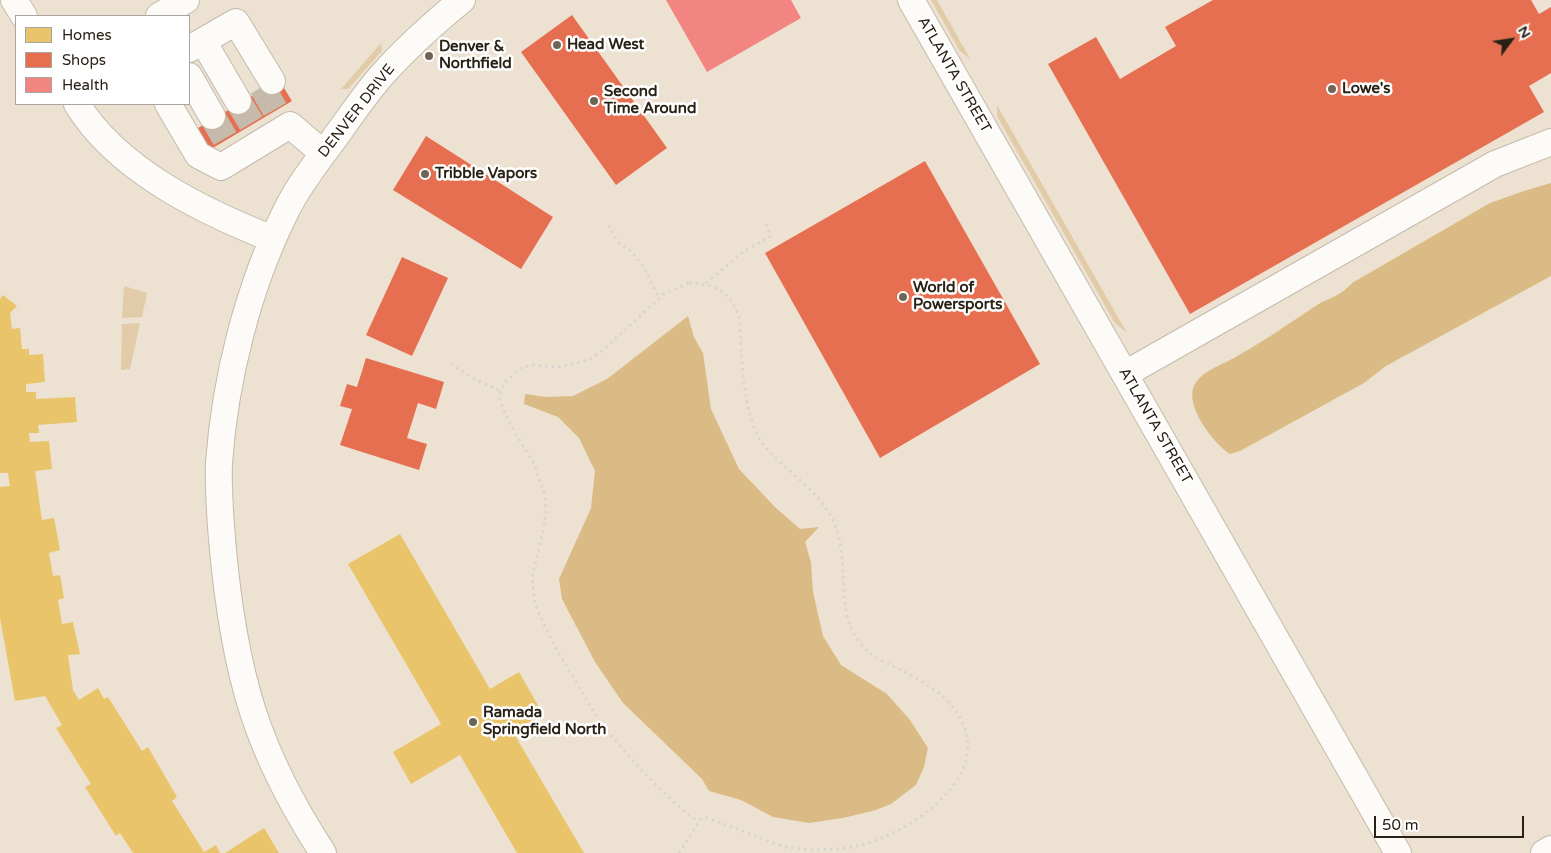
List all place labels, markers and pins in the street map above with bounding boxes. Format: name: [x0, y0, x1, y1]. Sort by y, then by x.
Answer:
place label: Head West: [567, 36, 644, 54]
place label: Denver & Northfield: [439, 38, 512, 73]
marker: Head West: [551, 39, 563, 51]
marker: Denver & Northfield: [423, 50, 435, 62]
place label: Lowe's: [1342, 80, 1390, 98]
place label: Second Time Around: [604, 83, 696, 118]
marker: Lowe's: [1326, 83, 1338, 95]
marker: Second Time Around: [588, 95, 600, 107]
place label: Tribble Vapors: [435, 165, 537, 183]
marker: Tribble Vapors: [419, 168, 431, 180]
place label: World of Powersports: [913, 279, 1002, 314]
marker: World of Powersports: [897, 291, 909, 303]
place label: Ramada Springfield North: [483, 704, 606, 739]
marker: Ramada Springfield North: [467, 716, 479, 728]

